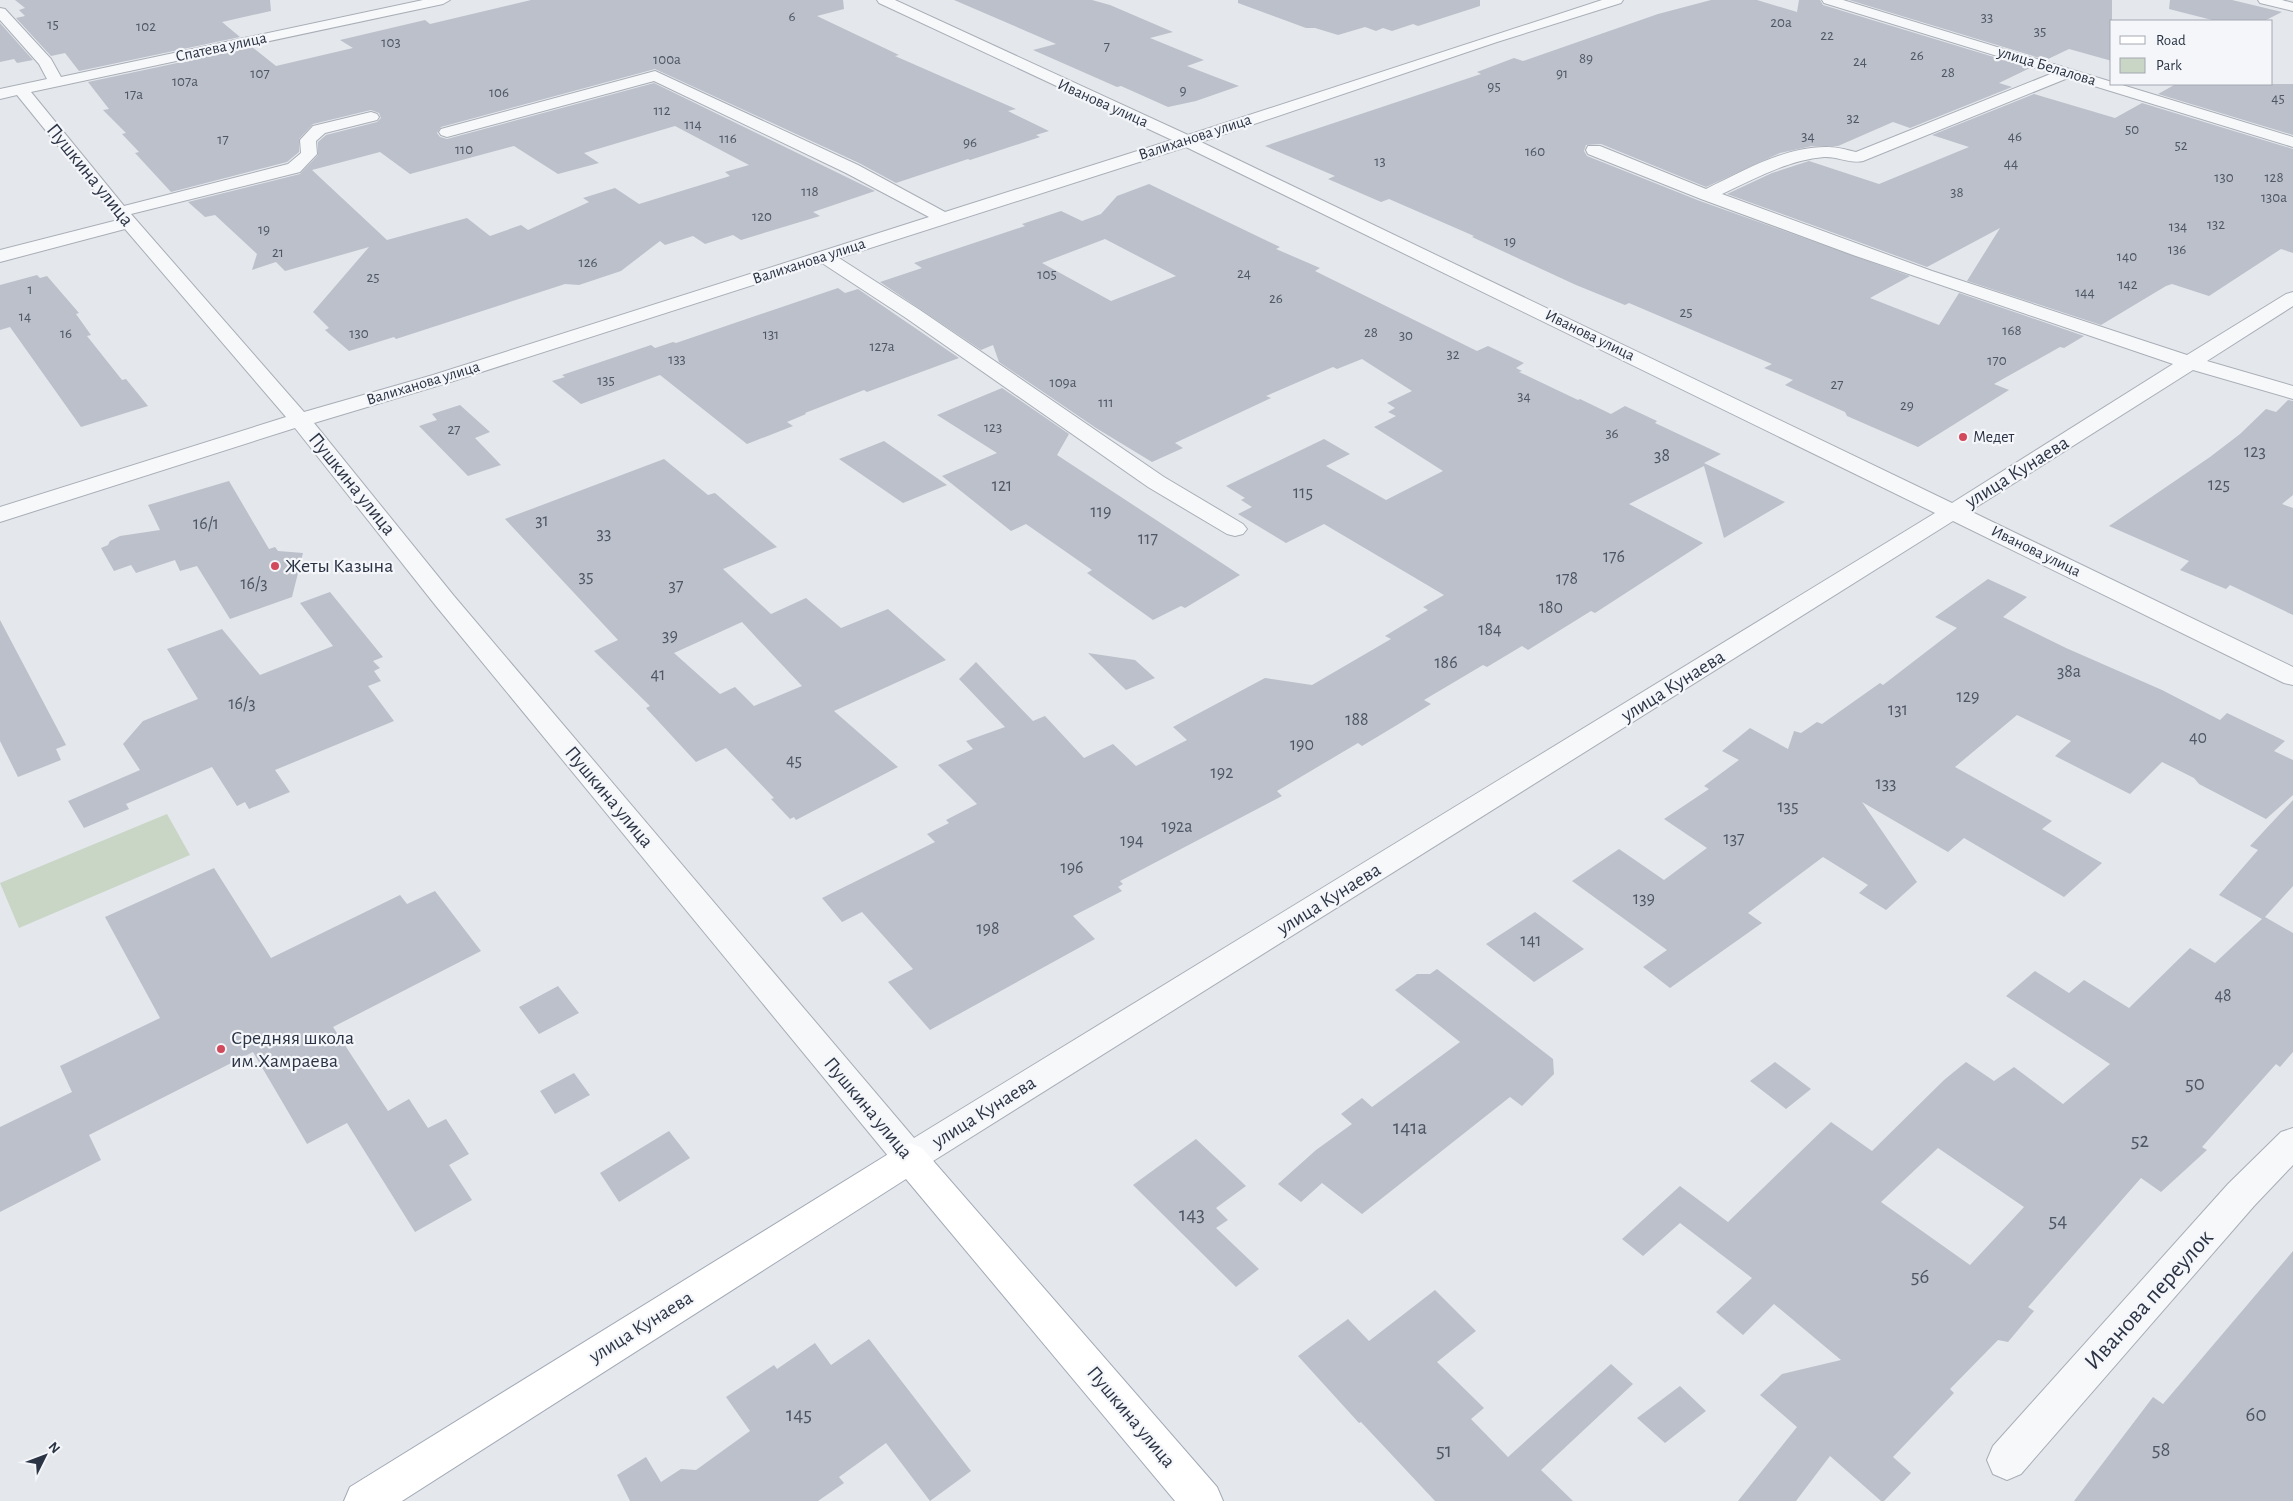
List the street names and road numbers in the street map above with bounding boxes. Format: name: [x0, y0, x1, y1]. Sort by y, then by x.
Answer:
street label: Спатева улица: [174, 30, 268, 65]
street label: улица Белалова: [1995, 43, 2098, 89]
street label: Иванова улица: [1055, 76, 1151, 131]
street label: Валиханова улица: [1137, 111, 1254, 164]
street label: Пушкина улица: [43, 120, 137, 230]
street label: Валиханова улица: [751, 235, 868, 288]
street label: Иванова улица: [1542, 306, 1637, 364]
street label: Валиханова улица: [364, 358, 482, 409]
street label: Пушкина улица: [305, 429, 399, 539]
street label: улица Кунаева: [1961, 432, 2072, 512]
street label: Иванова улица: [1988, 522, 2083, 580]
street label: улица Кунаева: [1617, 646, 1728, 726]
street label: Пушкина улица: [561, 743, 657, 851]
street label: улица Кунаева: [1273, 859, 1384, 939]
street label: Пушкина улица: [820, 1054, 916, 1162]
street label: улица Кунаева: [928, 1072, 1039, 1152]
street label: Иванова переулок: [2080, 1225, 2218, 1375]
street label: улица Кунаева: [585, 1287, 696, 1367]
street label: Пушкина улица: [1083, 1363, 1179, 1471]

